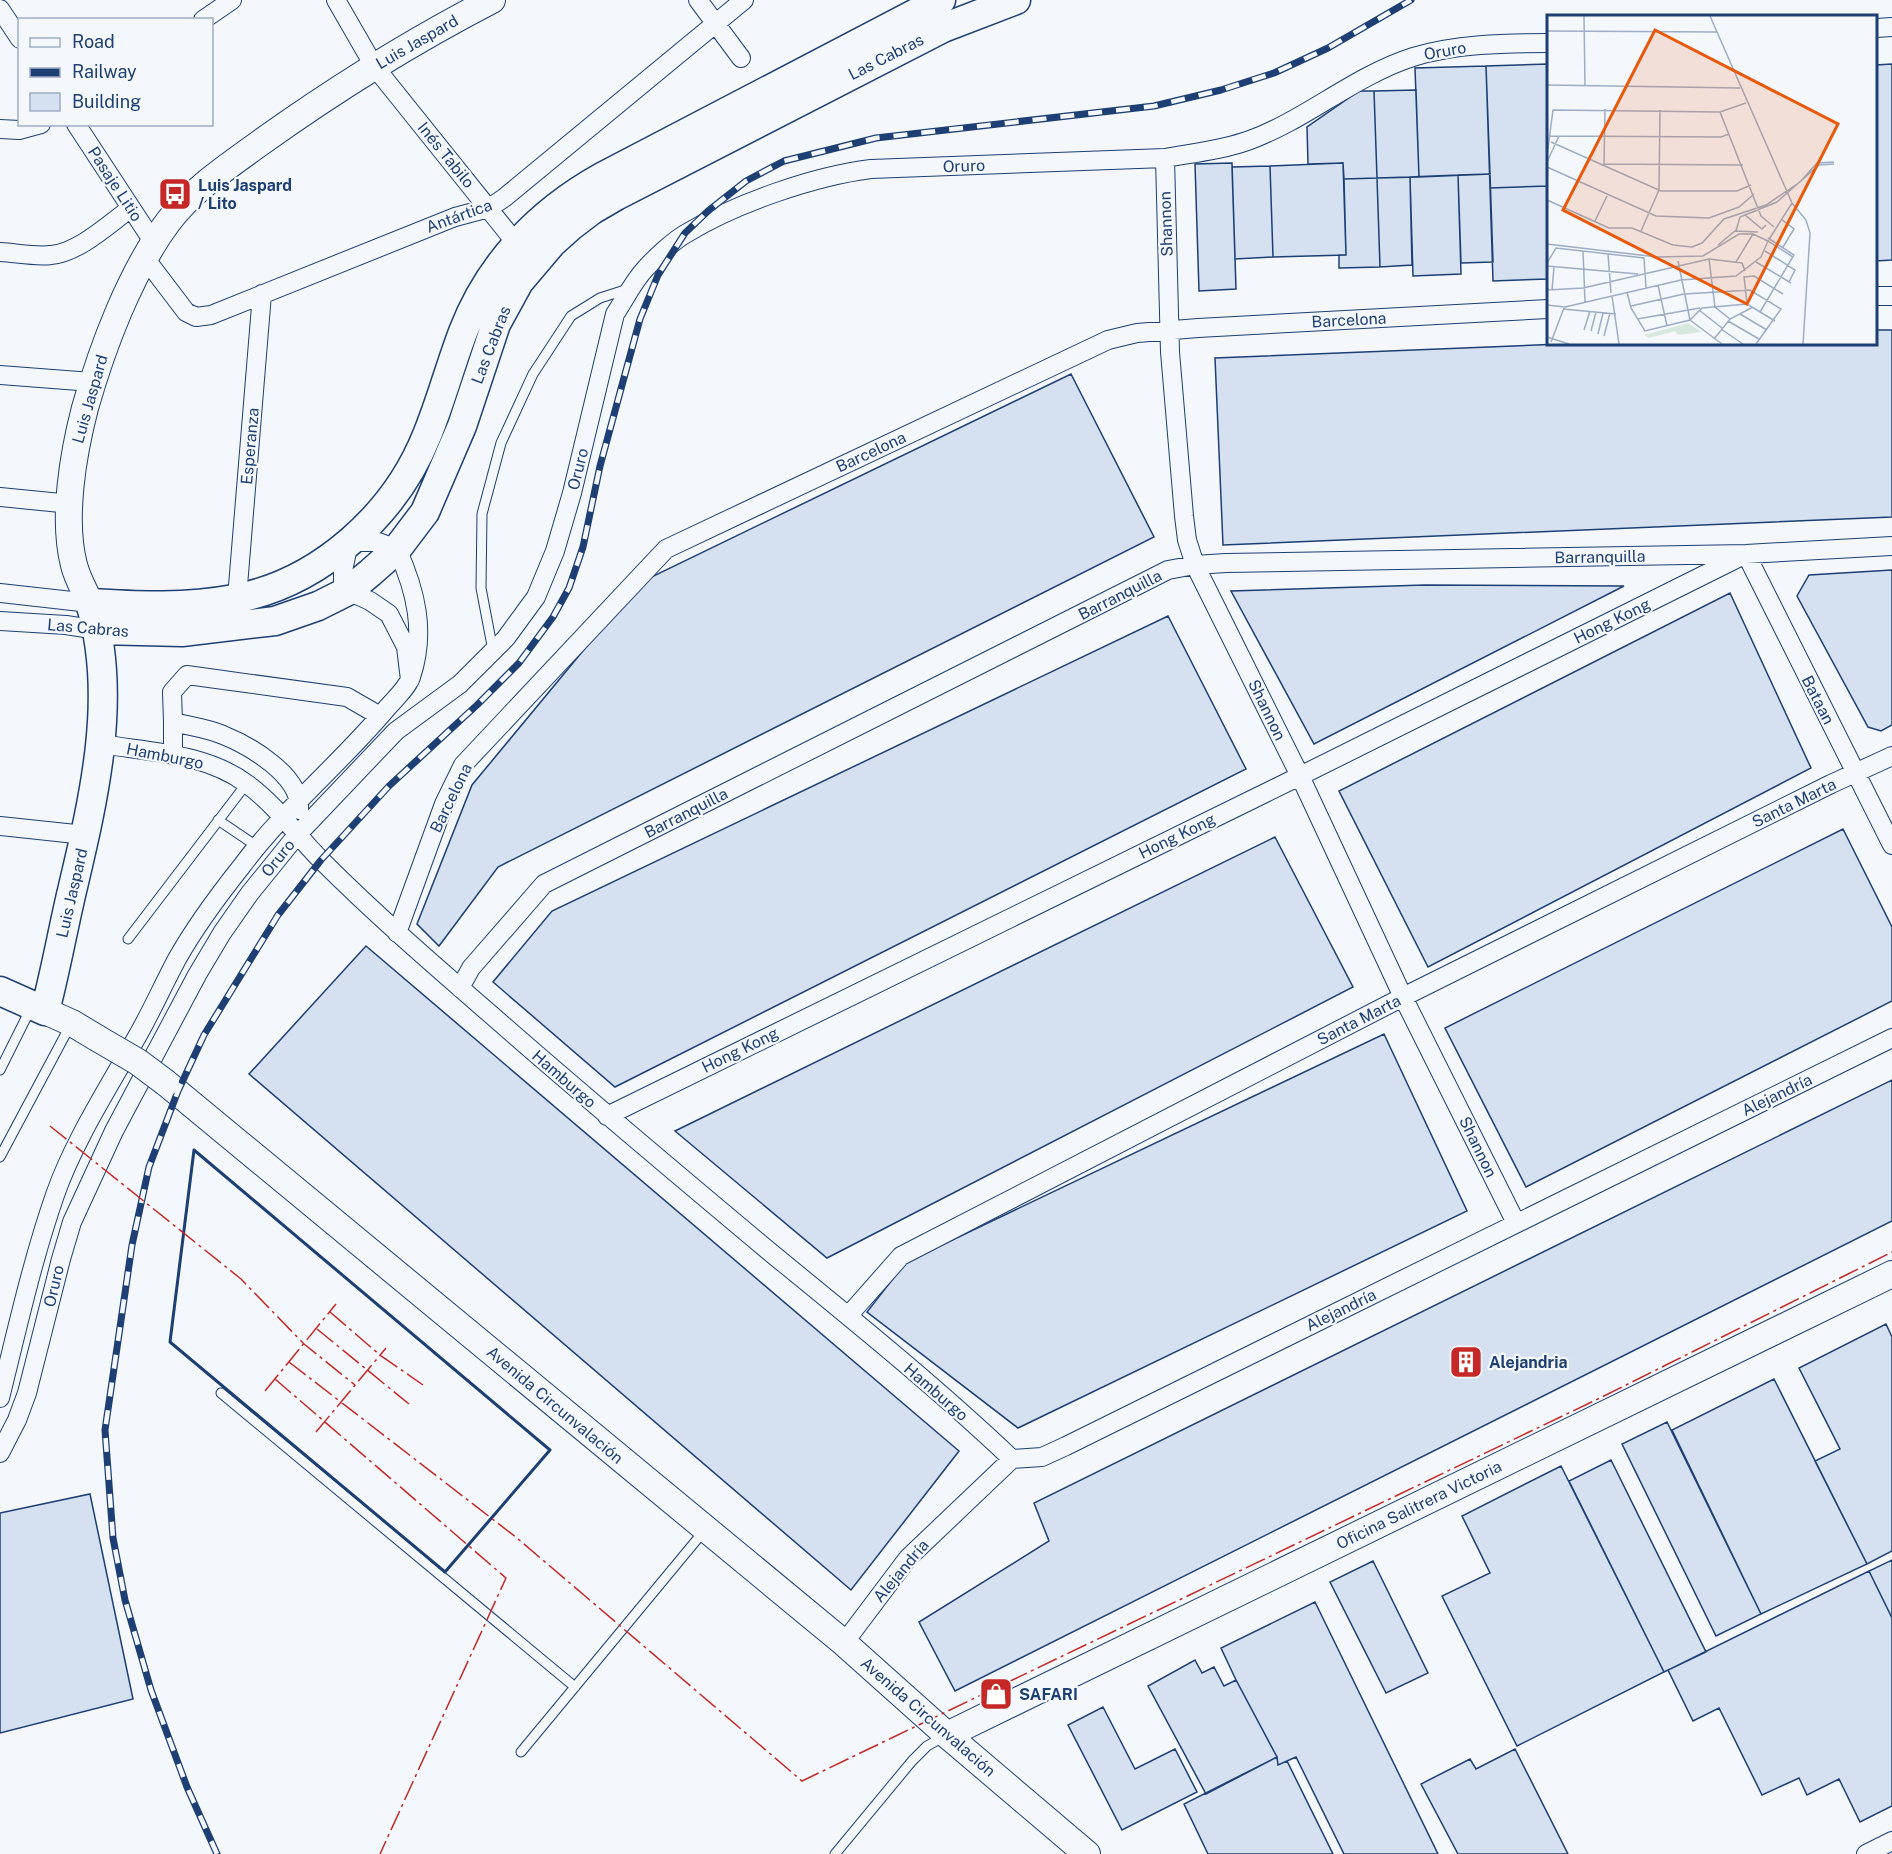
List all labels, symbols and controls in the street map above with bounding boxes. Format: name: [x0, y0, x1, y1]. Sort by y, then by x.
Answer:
street label: Luis Jaspard: [373, 11, 461, 73]
inset map: [1547, 15, 1877, 345]
legend: [18, 18, 213, 126]
street label: Las Cabras: [845, 30, 927, 84]
text: Road: [72, 31, 115, 52]
street label: Oruro: [1422, 38, 1468, 64]
text: Railway: [72, 61, 137, 82]
text: Building: [72, 91, 141, 112]
street label: Inés Tabilo: [414, 118, 478, 192]
street label: Pasaje Litio: [84, 143, 146, 225]
street label: Oruro: [942, 156, 986, 176]
bus stop icon: Luis Jaspard / Lito: [157, 176, 193, 212]
place label: Luis Jaspard / Lito: [198, 176, 292, 213]
street label: Shannon: [1155, 191, 1177, 257]
street label: Antártica: [423, 195, 495, 237]
street label: Las Cabras: [467, 303, 515, 387]
street label: Barcelona: [1311, 309, 1387, 331]
street label: Luis Jaspard: [68, 352, 112, 446]
street label: Esperanza: [237, 407, 263, 485]
street label: Barcelona: [833, 428, 909, 476]
street label: Oruro: [564, 446, 592, 492]
street label: Barranquilla: [1554, 547, 1646, 567]
street label: Barranquilla: [1075, 566, 1165, 624]
street label: Hong Kong: [1571, 594, 1653, 648]
street label: Las Cabras: [46, 615, 130, 641]
street label: Bataan: [1798, 672, 1838, 728]
street label: Shannon: [1244, 676, 1290, 744]
street label: Hamburgo: [125, 739, 205, 773]
street label: Barcelona: [426, 760, 476, 836]
street label: Santa Marta: [1749, 774, 1839, 832]
street label: Barranquilla: [641, 784, 731, 842]
street label: Hong Kong: [1136, 809, 1218, 863]
street label: Oruro: [257, 836, 299, 880]
street label: Luis Jaspard: [52, 846, 92, 940]
street label: Santa Marta: [1314, 991, 1404, 1049]
street label: Hong Kong: [699, 1023, 781, 1077]
street label: Hamburgo: [528, 1046, 600, 1112]
street label: Alejandría: [1739, 1070, 1815, 1120]
street label: Shannon: [1455, 1113, 1501, 1181]
street label: Oruro: [40, 1263, 68, 1309]
street label: Alejandría: [1303, 1285, 1379, 1335]
street label: Avenida Circunvalación: [483, 1342, 627, 1468]
building icon: Alejandria: [1448, 1344, 1484, 1380]
place label: Alejandria: [1489, 1353, 1568, 1372]
street label: Hamburgo: [900, 1359, 972, 1425]
street label: Oficina Salitrera Victoria: [1333, 1457, 1505, 1553]
street label: Alejandría: [869, 1536, 933, 1606]
street label: Avenida Circunvalación: [857, 1653, 999, 1781]
shop icon: SAFARI: [978, 1676, 1014, 1712]
place label: SAFARI: [1019, 1685, 1078, 1704]

